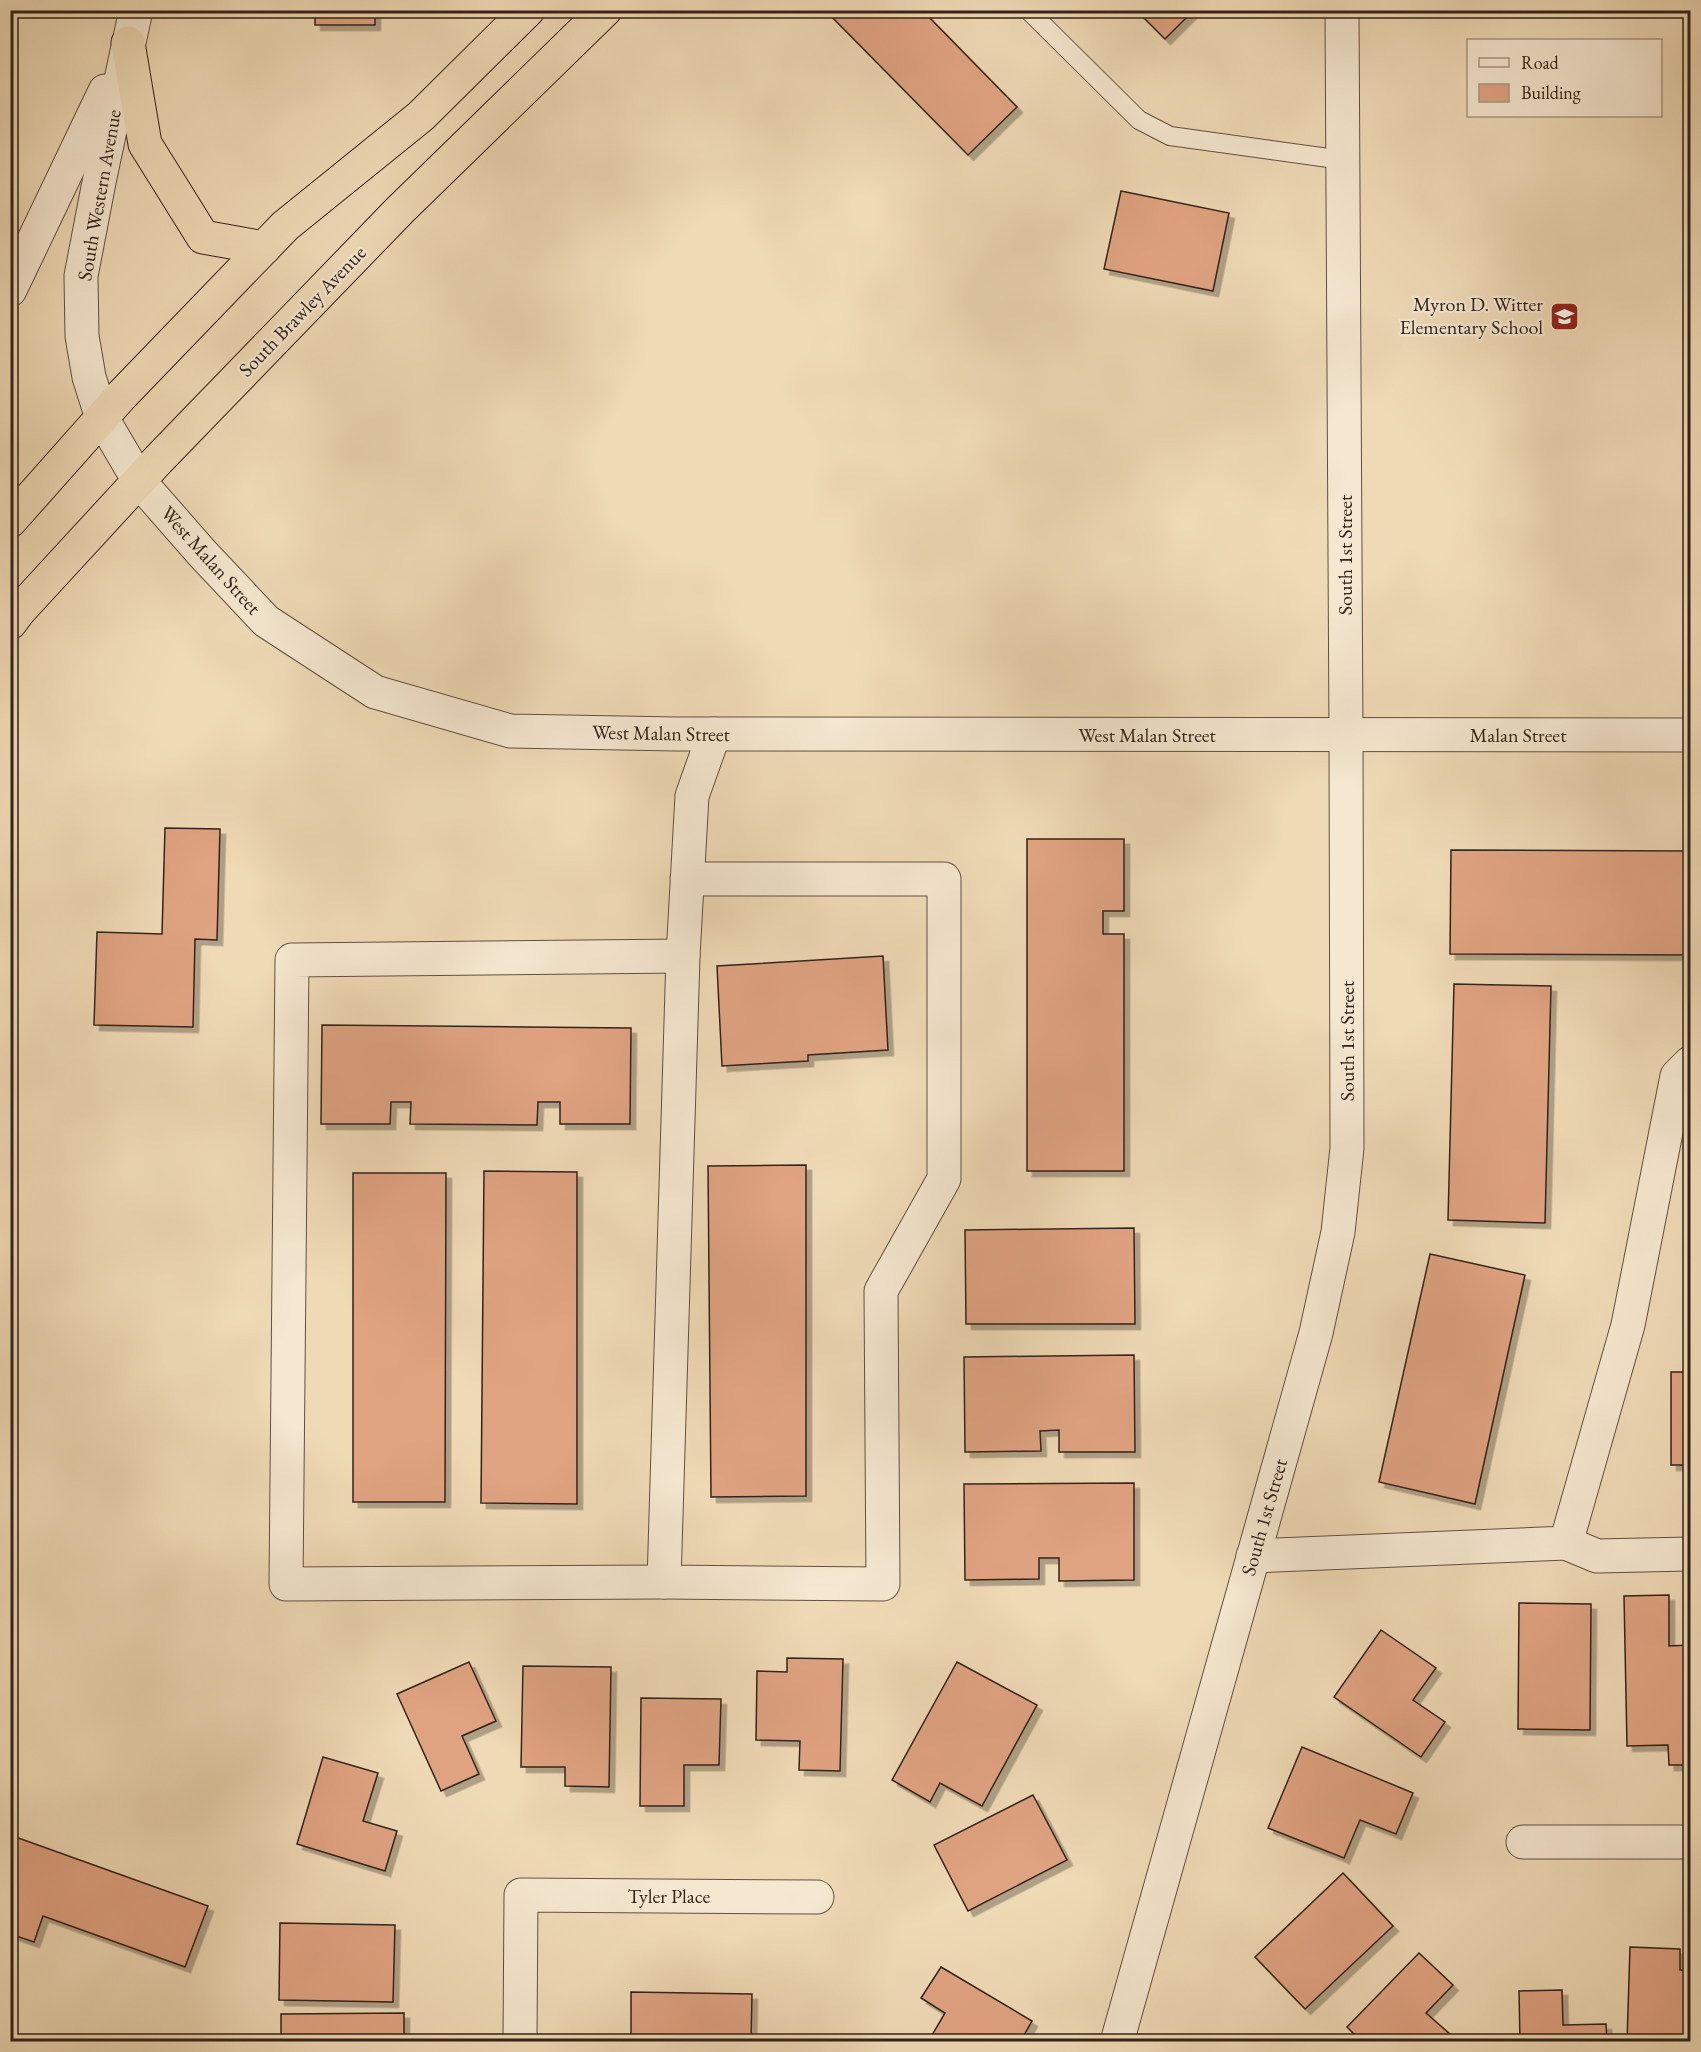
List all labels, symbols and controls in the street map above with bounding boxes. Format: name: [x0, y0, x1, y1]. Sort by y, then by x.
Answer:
legend: [1467, 39, 1662, 117]
text: Road: [1521, 51, 1560, 74]
text: Building: [1521, 81, 1581, 104]
street label: South Western Avenue: [71, 107, 127, 283]
street label: South Brawley Avenue: [233, 240, 372, 382]
place label: Myron D. Witter Elementary School: [1399, 291, 1543, 340]
school or university icon: Myron D. Witter Elementary School: [1548, 300, 1580, 332]
street label: South 1st Street: [1332, 494, 1358, 615]
street label: West Malan Street: [155, 500, 267, 620]
street label: West Malan Street: [592, 719, 731, 747]
street label: West Malan Street: [1078, 722, 1217, 748]
street label: Malan Street: [1470, 722, 1567, 748]
street label: South 1st Street: [1334, 980, 1360, 1101]
street label: South 1st Street: [1235, 1455, 1293, 1579]
street label: Tyler Place: [628, 1883, 711, 1909]

